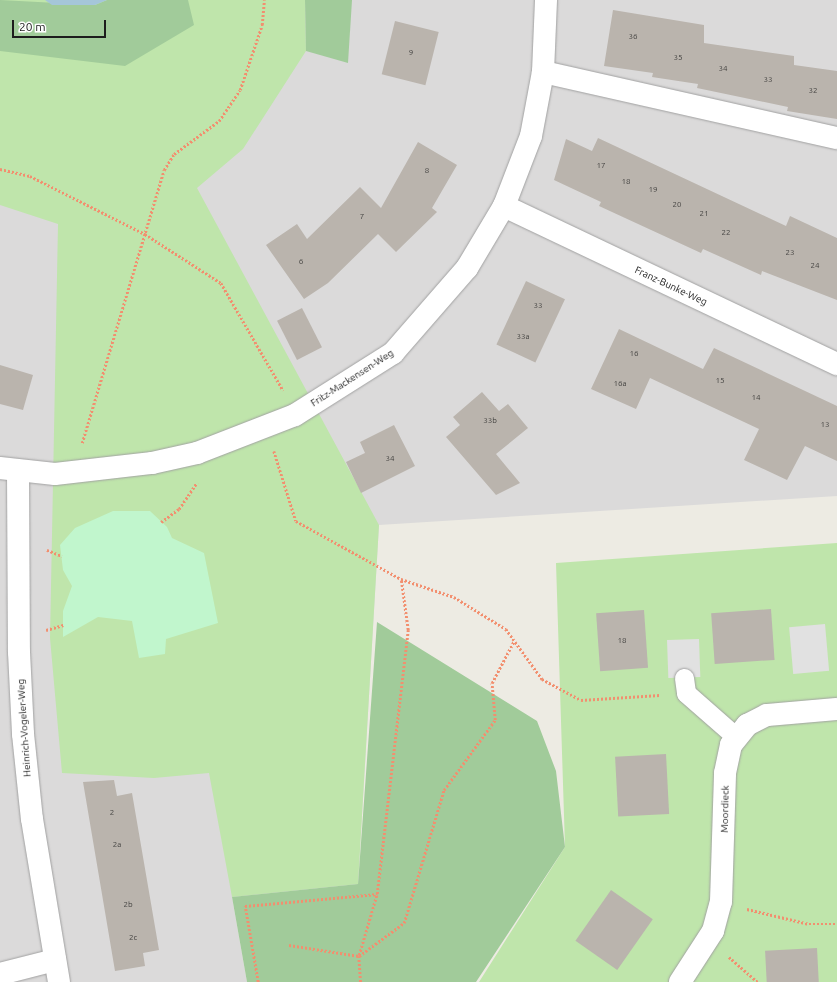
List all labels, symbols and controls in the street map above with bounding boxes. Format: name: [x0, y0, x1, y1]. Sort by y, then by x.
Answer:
scale bar: [14, 12, 108, 38]
text: 20 m: [19, 20, 46, 33]
house number: 36: [628, 32, 638, 42]
house number: 9: [409, 48, 413, 58]
house number: 35: [673, 53, 683, 63]
house number: 34: [718, 64, 728, 74]
house number: 33: [763, 75, 773, 85]
house number: 32: [808, 86, 818, 96]
house number: 17: [596, 161, 606, 171]
house number: 8: [425, 166, 429, 176]
house number: 18: [621, 177, 631, 187]
house number: 19: [648, 185, 658, 195]
house number: 20: [672, 200, 682, 210]
house number: 21: [699, 209, 709, 219]
house number: 7: [360, 212, 364, 222]
house number: 22: [721, 228, 731, 238]
house number: 23: [785, 248, 795, 258]
house number: 6: [299, 257, 303, 267]
house number: 24: [810, 261, 820, 271]
street label: Franz-Bunke-Weg: [633, 264, 709, 308]
house number: 33: [533, 301, 543, 311]
house number: 33a: [516, 332, 530, 342]
street label: Fritz-Mackensen-Weg: [308, 347, 396, 409]
house number: 16: [629, 349, 639, 359]
house number: 15: [715, 376, 725, 386]
house number: 16a: [613, 379, 627, 389]
house number: 14: [751, 393, 761, 403]
house number: 33b: [483, 416, 497, 426]
house number: 13: [820, 420, 830, 430]
house number: 34: [385, 454, 395, 464]
house number: 18: [617, 636, 627, 646]
street label: Heinrich-Vogeler-Weg: [15, 679, 33, 777]
street label: Moordieck: [719, 785, 731, 833]
house number: 2: [110, 808, 114, 818]
house number: 2a: [113, 840, 121, 850]
house number: 2b: [123, 900, 133, 910]
house number: 2c: [129, 933, 137, 943]

